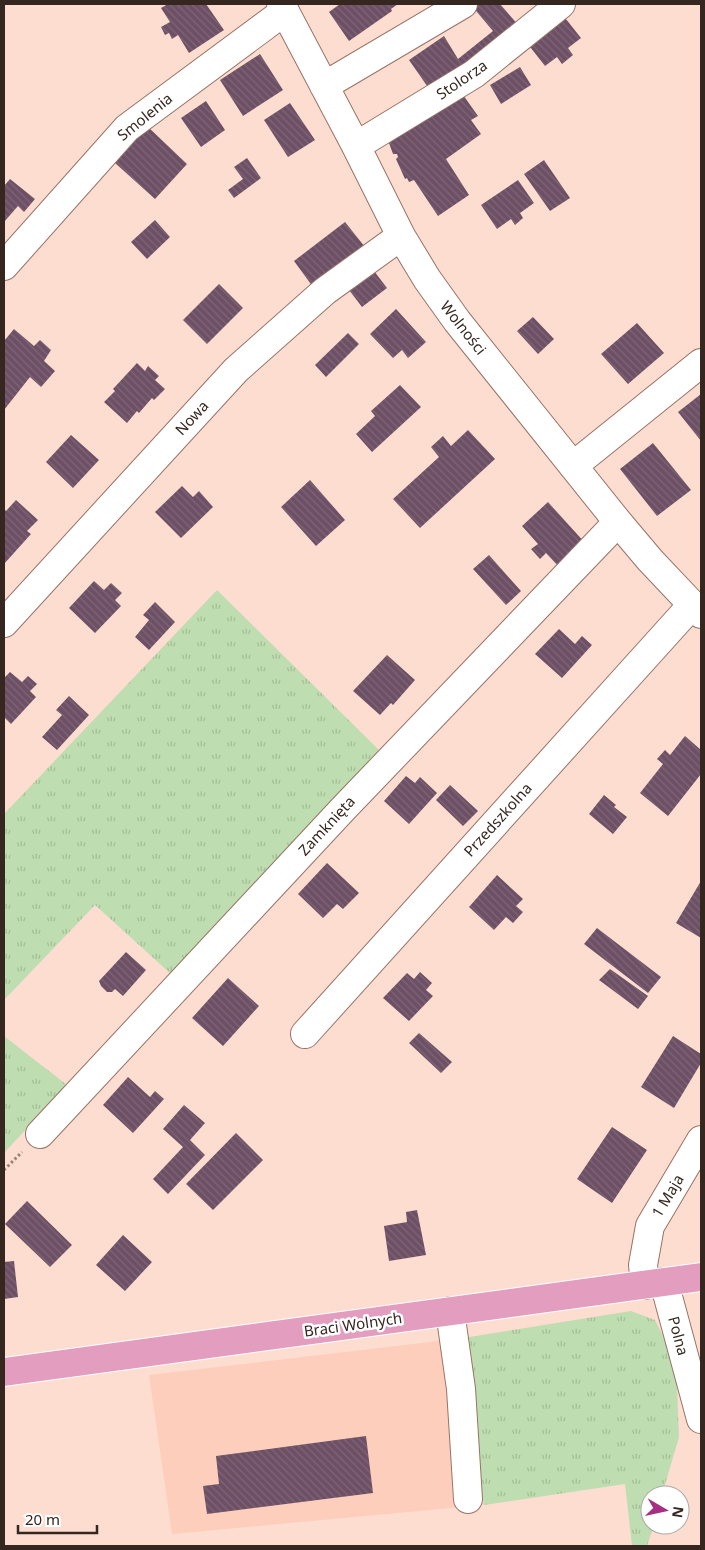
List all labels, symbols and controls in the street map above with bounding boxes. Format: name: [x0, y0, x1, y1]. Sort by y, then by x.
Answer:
street label: Stolorza: [432, 55, 491, 103]
street label: Smolenia: [113, 88, 176, 145]
street label: Wolności: [436, 296, 491, 358]
street label: Nowa: [170, 396, 212, 439]
street label: Przedszkolna: [459, 778, 536, 861]
street label: Zamknięta: [294, 791, 359, 859]
street label: 1 Maja: [647, 1170, 688, 1221]
street label: Braci Wolnych: [302, 1307, 403, 1341]
street label: Polna: [664, 1314, 694, 1358]
north arrow: [640, 1485, 690, 1535]
scale bar: [18, 1502, 96, 1534]
text: N: [668, 1505, 689, 1519]
text: 20 m: [25, 1509, 60, 1529]

